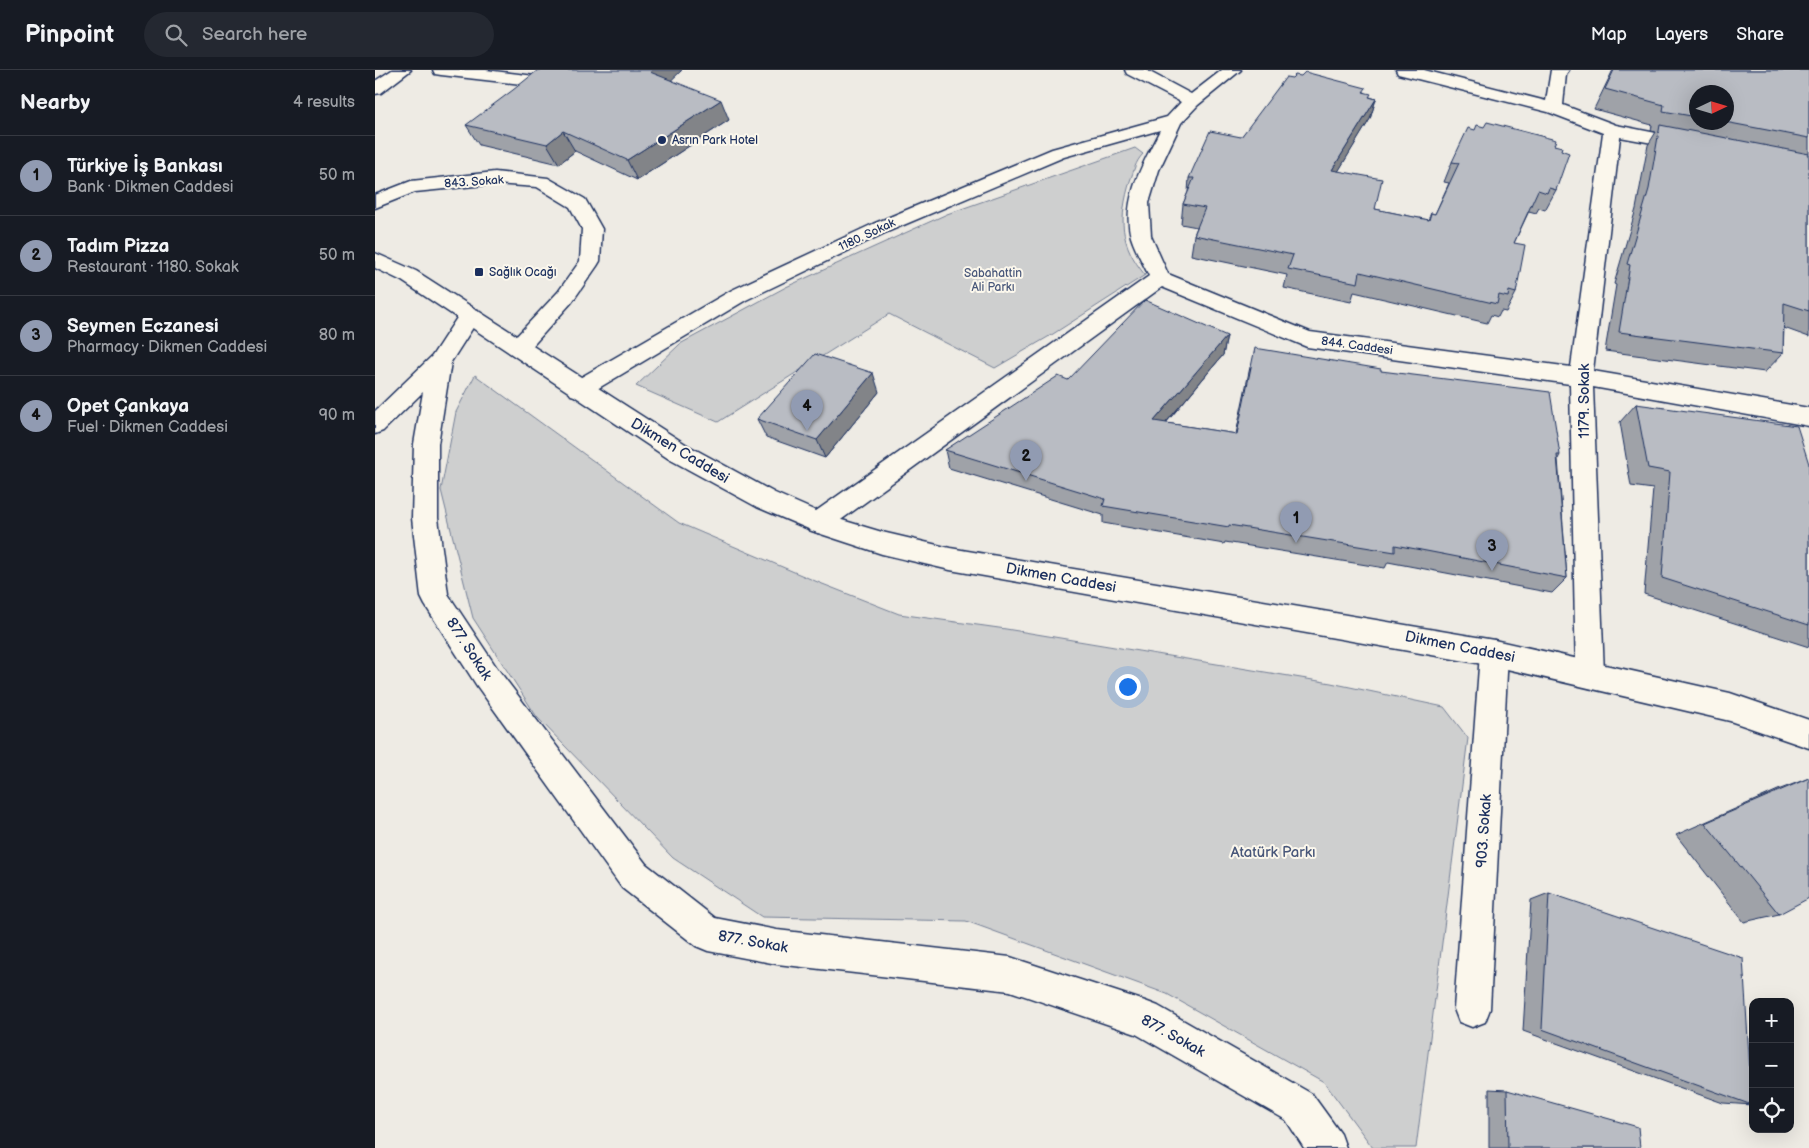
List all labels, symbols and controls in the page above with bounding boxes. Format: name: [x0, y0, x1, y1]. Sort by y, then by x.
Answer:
search box: [144, 12, 494, 57]
text: Pinpoint: [25, 20, 114, 49]
icon: search: [162, 21, 190, 49]
text: Search here: [202, 23, 307, 46]
text: Map: [1591, 24, 1627, 45]
text: Layers: [1655, 24, 1708, 45]
text: Share: [1736, 24, 1784, 45]
north arrow: [1689, 85, 1734, 130]
text: Nearby: [20, 90, 90, 115]
text: 4 results: [293, 93, 355, 112]
place label: Asrın Park Hotel: [672, 133, 758, 148]
marker: Asrın Park Hotel: [656, 134, 668, 146]
text: Türkiye İş Bankası: [67, 155, 223, 178]
text: 1: [33, 166, 39, 185]
text: 50 m: [319, 166, 355, 185]
street label: 843. Sokak: [444, 172, 504, 192]
text: Bank · Dikmen Caddesi: [67, 178, 234, 197]
street label: 1180. Sokak: [836, 215, 898, 255]
text: Tadım Pizza: [67, 235, 169, 258]
text: 2: [31, 246, 41, 265]
text: 50 m: [319, 246, 355, 265]
text: Restaurant · 1180. Sokak: [67, 258, 239, 277]
place label: Sağlık Ocağı: [489, 265, 557, 280]
marker: Sağlık Ocağı: [473, 266, 485, 278]
park label: Sabahattin Ali Parkı: [964, 266, 1022, 295]
text: Seymen Eczanesi: [67, 315, 219, 338]
text: 3: [31, 326, 41, 345]
text: 80 m: [319, 326, 355, 345]
street label: 844. Caddesi: [1320, 334, 1394, 358]
text: Pharmacy · Dikmen Caddesi: [67, 338, 267, 357]
street label: 1179. Sokak: [1575, 363, 1594, 438]
pin: 4: [791, 390, 823, 431]
text: Opet Çankaya: [67, 395, 189, 418]
text: 4: [31, 406, 41, 425]
text: 90 m: [319, 406, 355, 425]
street label: Dikmen Caddesi: [627, 414, 733, 488]
text: Fuel · Dikmen Caddesi: [67, 418, 228, 437]
pin: 2: [1010, 440, 1042, 481]
pin: 1: [1280, 502, 1312, 543]
pin: 3: [1476, 530, 1508, 571]
street label: Dikmen Caddesi: [1004, 559, 1118, 597]
street label: 877. Sokak: [442, 614, 497, 684]
street label: Dikmen Caddesi: [1403, 627, 1517, 667]
your location: [1115, 674, 1141, 700]
street label: 903. Sokak: [1472, 793, 1496, 869]
park label: Atatürk Parkı: [1230, 843, 1316, 862]
street label: 877. Sokak: [717, 927, 790, 958]
map controls: [1749, 998, 1794, 1133]
button: +: [1749, 998, 1794, 1043]
street label: 877. Sokak: [1137, 1011, 1209, 1062]
button: −: [1749, 1043, 1794, 1088]
button: locate: [1749, 1088, 1794, 1133]

